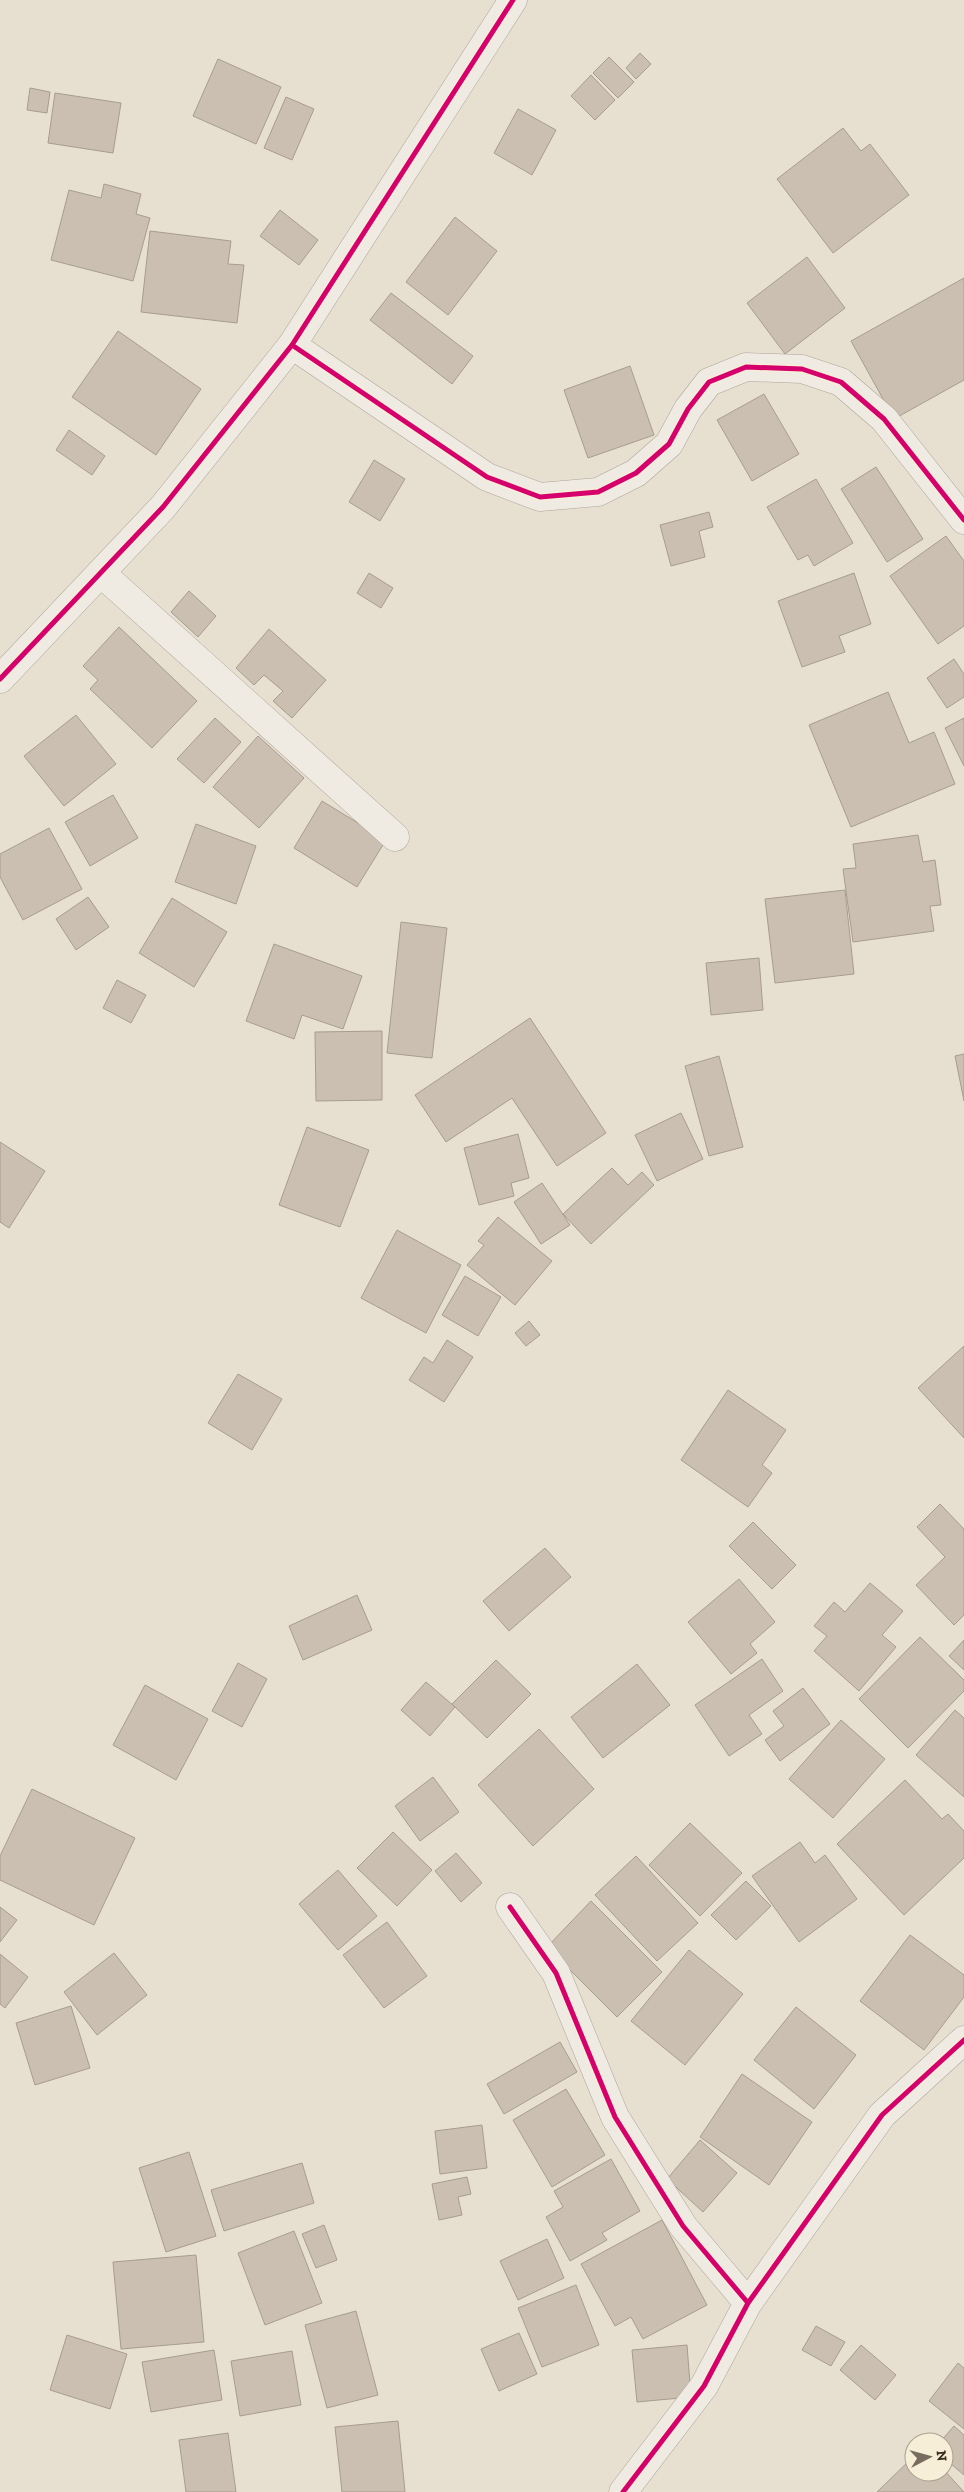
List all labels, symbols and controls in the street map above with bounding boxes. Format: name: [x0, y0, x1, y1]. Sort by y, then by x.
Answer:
north arrow: [904, 2432, 954, 2482]
text: N: [932, 2450, 950, 2462]

